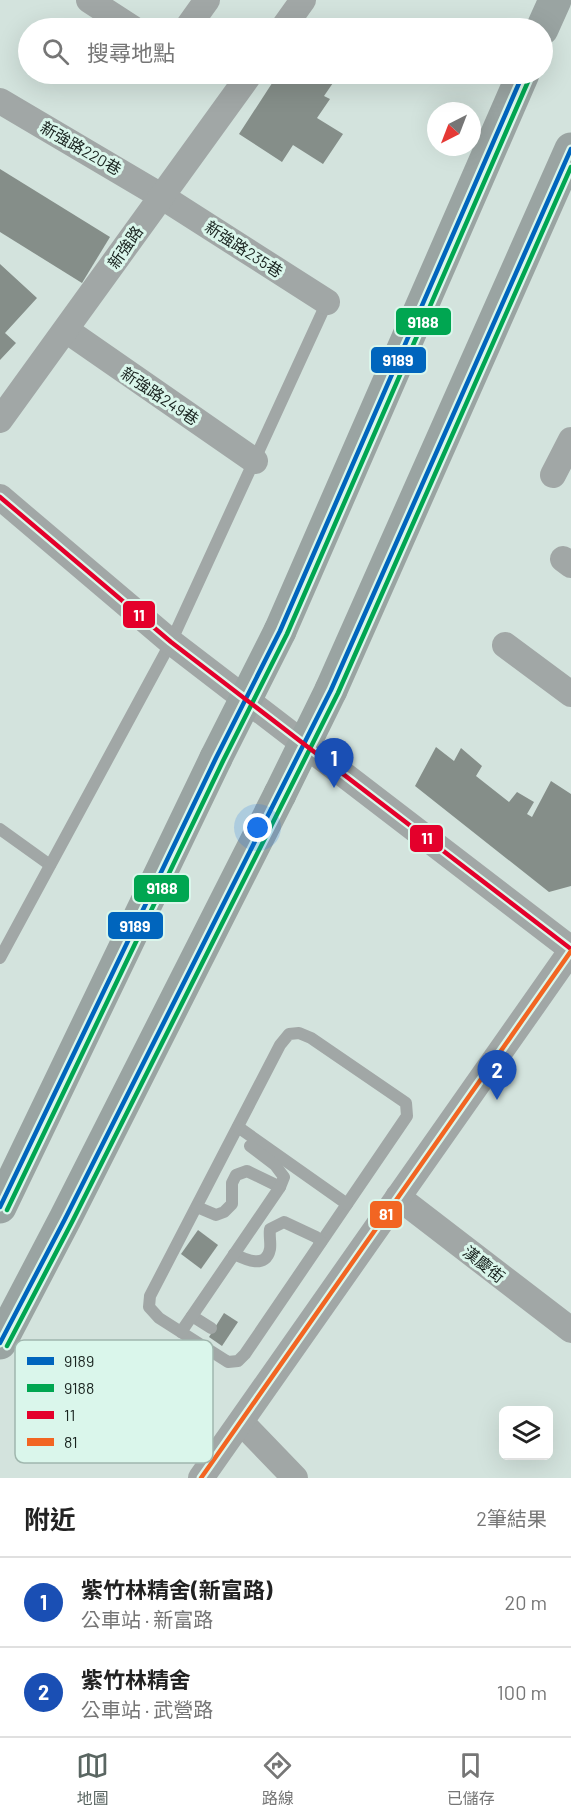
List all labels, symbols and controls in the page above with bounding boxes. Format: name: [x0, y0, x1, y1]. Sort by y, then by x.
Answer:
search box: [18, 18, 553, 84]
icon: search: [39, 35, 72, 68]
text: 搜尋地點: [87, 39, 175, 65]
north arrow: [427, 102, 481, 156]
street label: 新強路220巷: [37, 117, 125, 178]
street label: 新強路235巷: [202, 216, 287, 281]
street label: 新強路: [103, 222, 146, 272]
line badge: 9188: [395, 307, 452, 336]
text: 9188: [407, 312, 439, 331]
line badge: 9189: [370, 346, 427, 374]
text: 9189: [383, 350, 414, 369]
street label: 新強路249巷: [118, 363, 203, 429]
line badge: 11: [122, 600, 156, 629]
text: 11: [133, 605, 145, 624]
pin: 1: [314, 738, 354, 788]
your location: [243, 813, 272, 842]
line badge: 11: [409, 824, 444, 853]
text: 11: [421, 828, 433, 847]
line badge: 9188: [133, 874, 190, 903]
text: 9188: [146, 878, 178, 897]
line badge: 9189: [107, 911, 164, 940]
text: 9189: [120, 916, 151, 935]
pin: 2: [478, 1050, 516, 1100]
line badge: 81: [369, 1200, 403, 1229]
text: 81: [379, 1204, 393, 1223]
street label: 漢慶街: [460, 1241, 509, 1286]
legend: [15, 1340, 213, 1463]
text: 9189: [64, 1351, 94, 1370]
text: 9188: [64, 1378, 94, 1397]
text: 11: [64, 1405, 75, 1424]
map controls: [499, 1406, 553, 1460]
button: layers: [499, 1406, 553, 1460]
text: 81: [64, 1432, 78, 1451]
text: 附近: [24, 1503, 76, 1534]
text: 2筆結果: [476, 1506, 547, 1530]
text: 紫竹林精舍(新富路): [81, 1576, 272, 1602]
text: 1: [40, 1590, 47, 1614]
text: 20 m: [504, 1590, 547, 1614]
text: 公車站 · 新富路: [81, 1607, 213, 1631]
text: 紫竹林精舍: [81, 1666, 191, 1692]
text: 2: [38, 1680, 49, 1704]
text: 100 m: [497, 1680, 547, 1704]
text: 公車站 · 武營路: [81, 1697, 213, 1721]
tab: 地圖: [76, 1749, 109, 1809]
tab: 路線: [261, 1749, 294, 1809]
tab: 已儲存: [447, 1749, 495, 1809]

